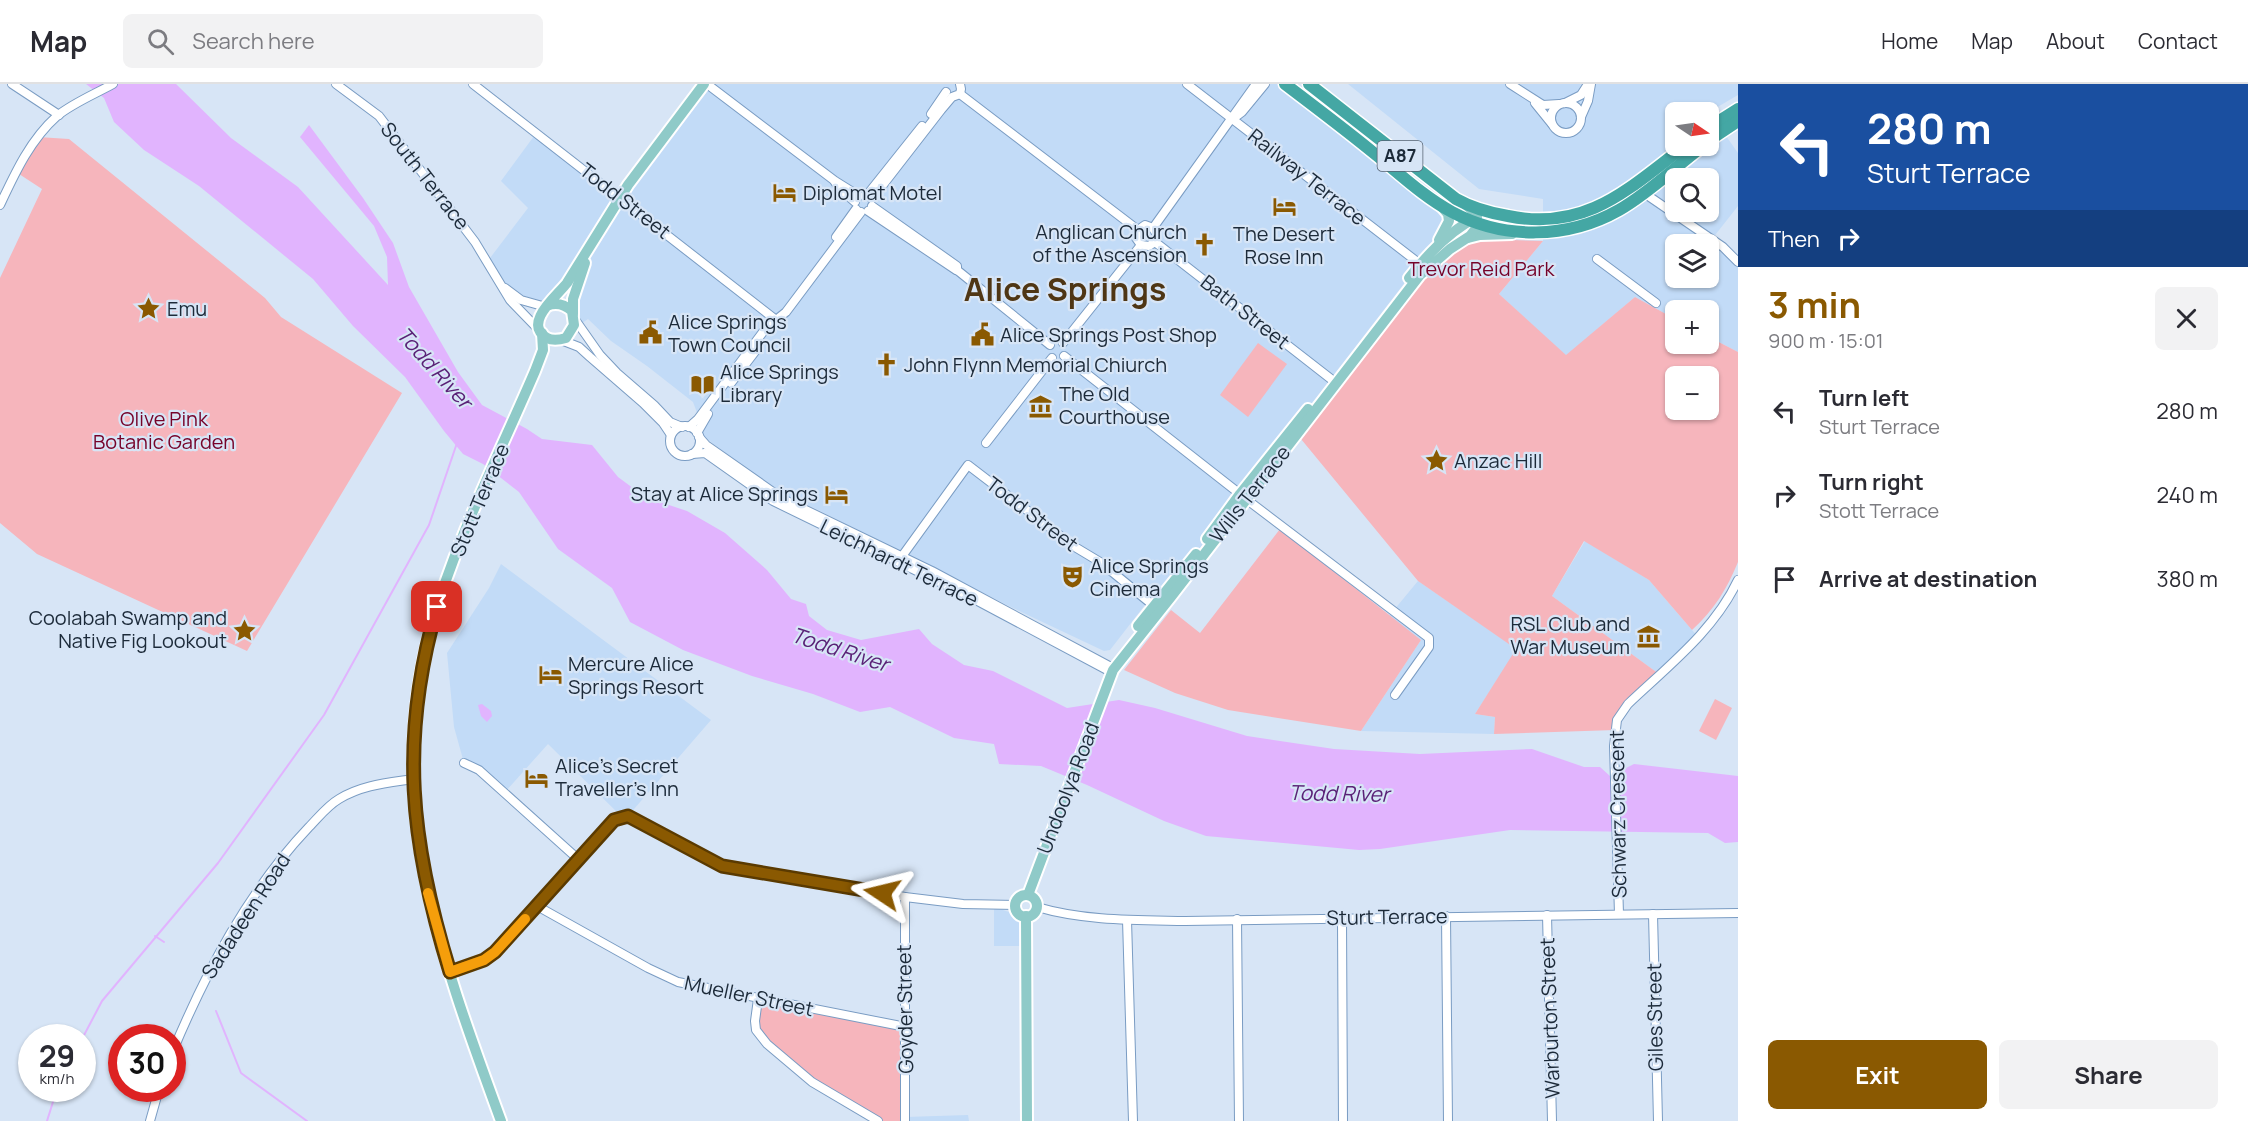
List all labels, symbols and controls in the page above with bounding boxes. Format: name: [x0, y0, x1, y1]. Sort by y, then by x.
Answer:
search box: [123, 14, 543, 68]
text: Map: [30, 22, 87, 60]
icon: search: [144, 25, 177, 58]
text: Search here: [192, 26, 315, 56]
text: Home: [1881, 27, 1938, 55]
text: Map: [1971, 27, 2013, 55]
text: About: [2046, 27, 2105, 55]
text: Contact: [2138, 27, 2218, 55]
text: 280 m: [1867, 99, 1992, 157]
north arrow: [1665, 102, 1719, 156]
map controls: [1665, 102, 1719, 420]
icon: left: [1768, 108, 1846, 186]
street label: South Terrace: [375, 116, 476, 235]
street label: Railway Terrace: [1243, 122, 1372, 231]
road number: A87: [1378, 141, 1422, 171]
text: Sturt Terrace: [1867, 154, 2030, 191]
street label: Todd Street: [574, 157, 676, 245]
button: search: [1665, 168, 1719, 222]
place label: Diplomat Motel: [803, 179, 942, 206]
hotel icon: Diplomat Motel: [772, 180, 798, 206]
hotel icon: The Desert Rose Inn: [1271, 194, 1297, 220]
place label: Anglican Church of the Ascension: [1032, 218, 1187, 268]
place label: The Desert Rose Inn: [1233, 220, 1335, 270]
icon: right: [1832, 222, 1865, 255]
text: Then: [1768, 224, 1820, 254]
church icon: Anglican Church of the Ascension: [1192, 231, 1218, 257]
button: layers: [1665, 234, 1719, 288]
park label: Trevor Reid Park: [1408, 255, 1555, 282]
district label: Alice Springs: [964, 267, 1166, 311]
street label: Bath Street: [1195, 268, 1295, 355]
text: 3 min: [1768, 280, 1861, 329]
button: close: [2155, 287, 2218, 350]
place label: Emu: [167, 295, 207, 322]
place icon: Emu: [136, 296, 162, 322]
button: +: [1665, 300, 1719, 354]
place label: Alice Springs Town Council: [668, 308, 791, 358]
public building icon: Alice Springs Town Council: [637, 320, 663, 346]
water label: Todd River: [391, 321, 480, 416]
place label: Alice Springs Post Shop: [1000, 321, 1217, 348]
public building icon: Alice Springs Post Shop: [969, 322, 995, 348]
text: 900 m · 15:01: [1768, 327, 1884, 354]
place label: John Flynn Memorial Chiurch: [904, 351, 1167, 378]
church icon: John Flynn Memorial Chiurch: [873, 352, 899, 378]
place label: Alice Springs Library: [720, 358, 839, 408]
button: −: [1665, 366, 1719, 420]
library icon: Alice Springs Library: [689, 371, 715, 397]
place label: The Old Courthouse: [1059, 380, 1170, 430]
text: Turn left: [1819, 383, 1909, 413]
museum icon: The Old Courthouse: [1028, 393, 1054, 419]
icon: left: [1768, 395, 1801, 428]
text: 280 m: [2156, 396, 2218, 426]
park label: Olive Pink Botanic Garden: [93, 405, 235, 455]
text: Sturt Terrace: [1819, 413, 1940, 440]
street label: Stott Terrace: [444, 439, 515, 560]
street label: Wills Terrace: [1203, 440, 1296, 548]
place label: Anzac Hill: [1454, 447, 1542, 474]
place icon: Anzac Hill: [1423, 448, 1449, 474]
text: Turn right: [1819, 467, 1924, 497]
street label: Todd Street: [981, 470, 1084, 557]
icon: right: [1768, 479, 1801, 512]
place label: Stay at Alice Springs: [631, 480, 818, 507]
text: 240 m: [2156, 480, 2218, 510]
hotel icon: Stay at Alice Springs: [823, 481, 849, 507]
text: Stott Terrace: [1819, 497, 1939, 524]
street label: Leichhardt Terrace: [816, 512, 983, 613]
place label: Alice Springs Cinema: [1090, 552, 1209, 602]
icon: arrive: [1768, 563, 1801, 596]
theatre icon: Alice Springs Cinema: [1059, 564, 1085, 590]
text: Arrive at destination: [1819, 564, 2037, 594]
text: 380 m: [2157, 564, 2218, 594]
pin: [411, 581, 462, 632]
icon: arrive: [420, 590, 453, 623]
place label: Coolabah Swamp and Native Fig Lookout: [29, 604, 227, 654]
place label: RSL Club and War Museum: [1510, 610, 1630, 660]
place icon: Coolabah Swamp and Native Fig Lookout: [232, 617, 258, 643]
water label: Todd River: [788, 620, 895, 679]
museum icon: RSL Club and War Museum: [1635, 623, 1661, 649]
place label: Mercure Alice Springs Resort: [568, 650, 704, 700]
hotel icon: Mercure Alice Springs Resort: [537, 662, 563, 688]
street label: Undoolya Road: [1030, 718, 1105, 857]
street label: Schwarz Crescent: [1603, 730, 1632, 898]
place label: Alice's Secret Traveller's Inn: [555, 752, 679, 802]
hotel icon: Alice's Secret Traveller's Inn: [524, 765, 550, 791]
water label: Todd River: [1288, 778, 1392, 808]
street label: Sadadeen Road: [195, 848, 296, 984]
position arrow: [850, 861, 914, 925]
street label: Sturt Terrace: [1326, 902, 1448, 931]
street label: Warburton Street: [1533, 937, 1566, 1099]
street label: Goyder Street: [890, 944, 919, 1074]
street label: Giles Street: [1640, 963, 1669, 1071]
street label: Mueller Street: [682, 969, 816, 1022]
speed limit sign: 30: [108, 1024, 186, 1102]
text: 29: [39, 1035, 75, 1076]
button: Exit: [1768, 1040, 1987, 1109]
button: Share: [1999, 1040, 2218, 1109]
text: km/h: [40, 1068, 74, 1089]

